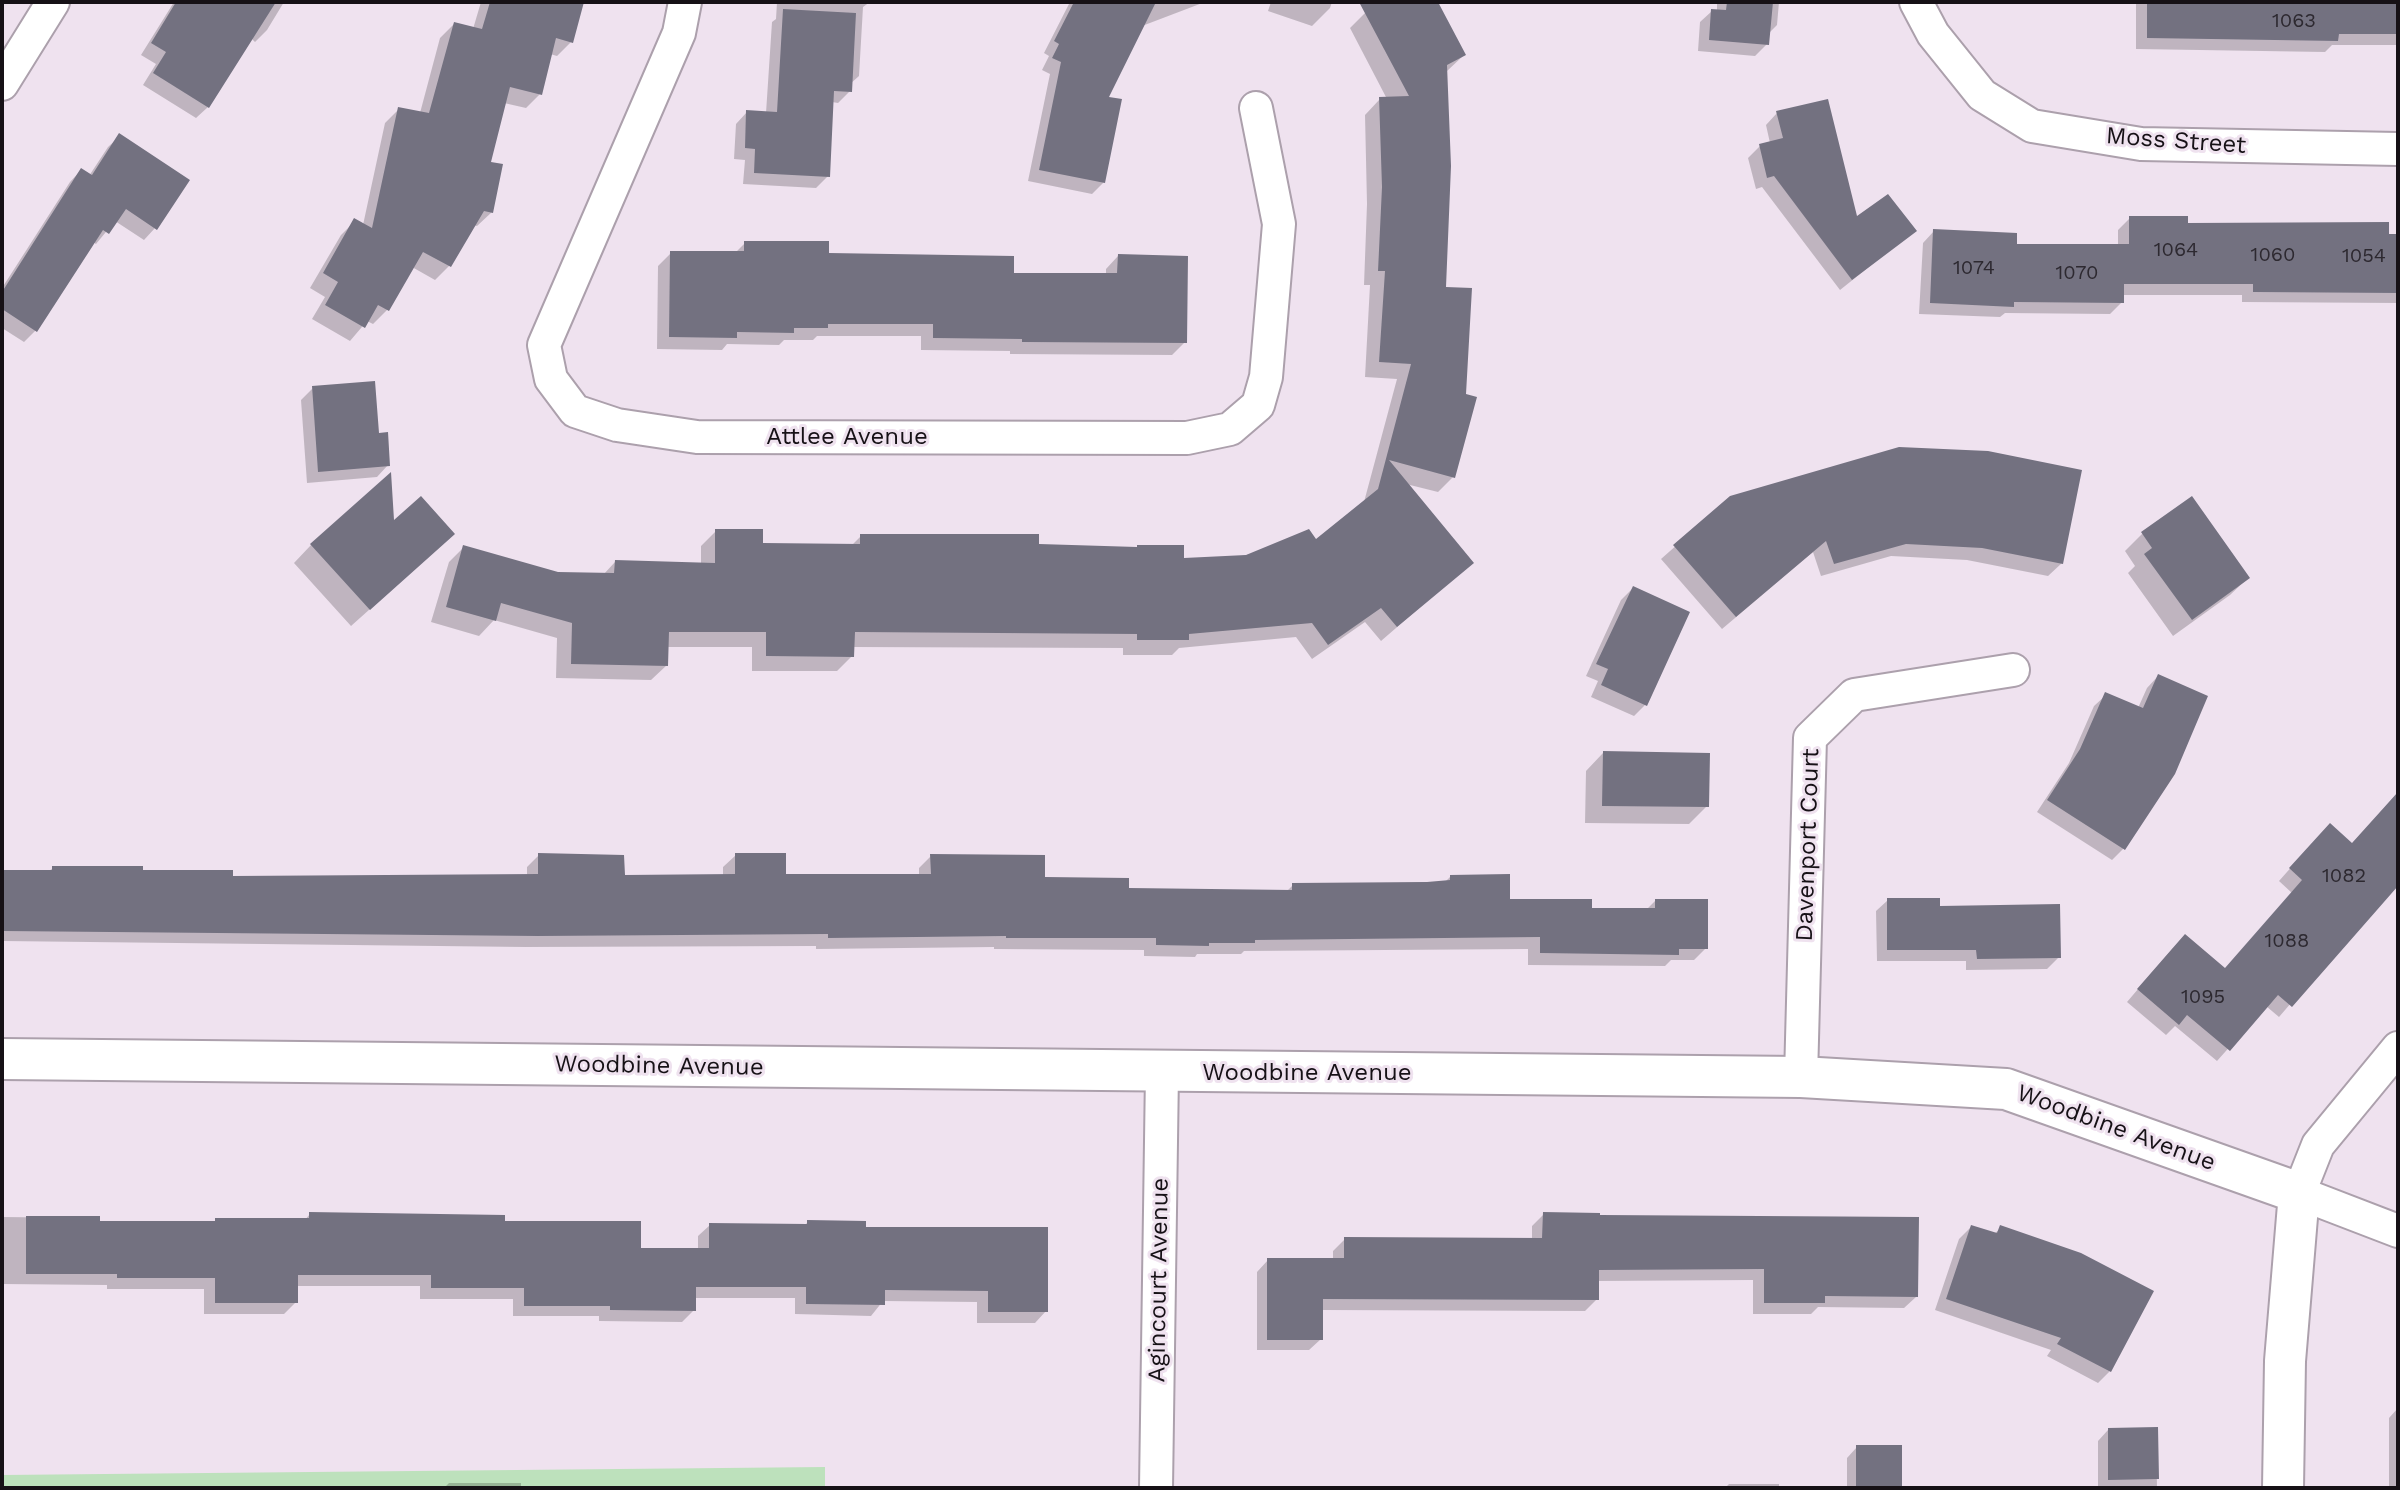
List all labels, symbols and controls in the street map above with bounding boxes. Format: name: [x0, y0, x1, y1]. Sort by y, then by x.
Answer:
house number: 1063: [2272, 9, 2316, 33]
street label: Moss Street: [2105, 122, 2247, 160]
house number: 1064: [2154, 238, 2198, 262]
house number: 1060: [2251, 243, 2295, 267]
house number: 1054: [2342, 244, 2386, 268]
house number: 1074: [1953, 256, 1995, 280]
house number: 1070: [2055, 261, 2099, 285]
street label: Attlee Avenue: [766, 423, 928, 451]
street label: Davenport Court: [1790, 748, 1826, 942]
house number: 1082: [2322, 864, 2366, 888]
house number: 1088: [2265, 929, 2309, 953]
house number: 1095: [2181, 985, 2225, 1009]
street label: Woodbine Avenue: [554, 1050, 764, 1082]
street label: Woodbine Avenue: [1202, 1059, 1412, 1087]
street label: Woodbine Avenue: [2013, 1079, 2219, 1177]
street label: Agincourt Avenue: [1143, 1177, 1175, 1383]

